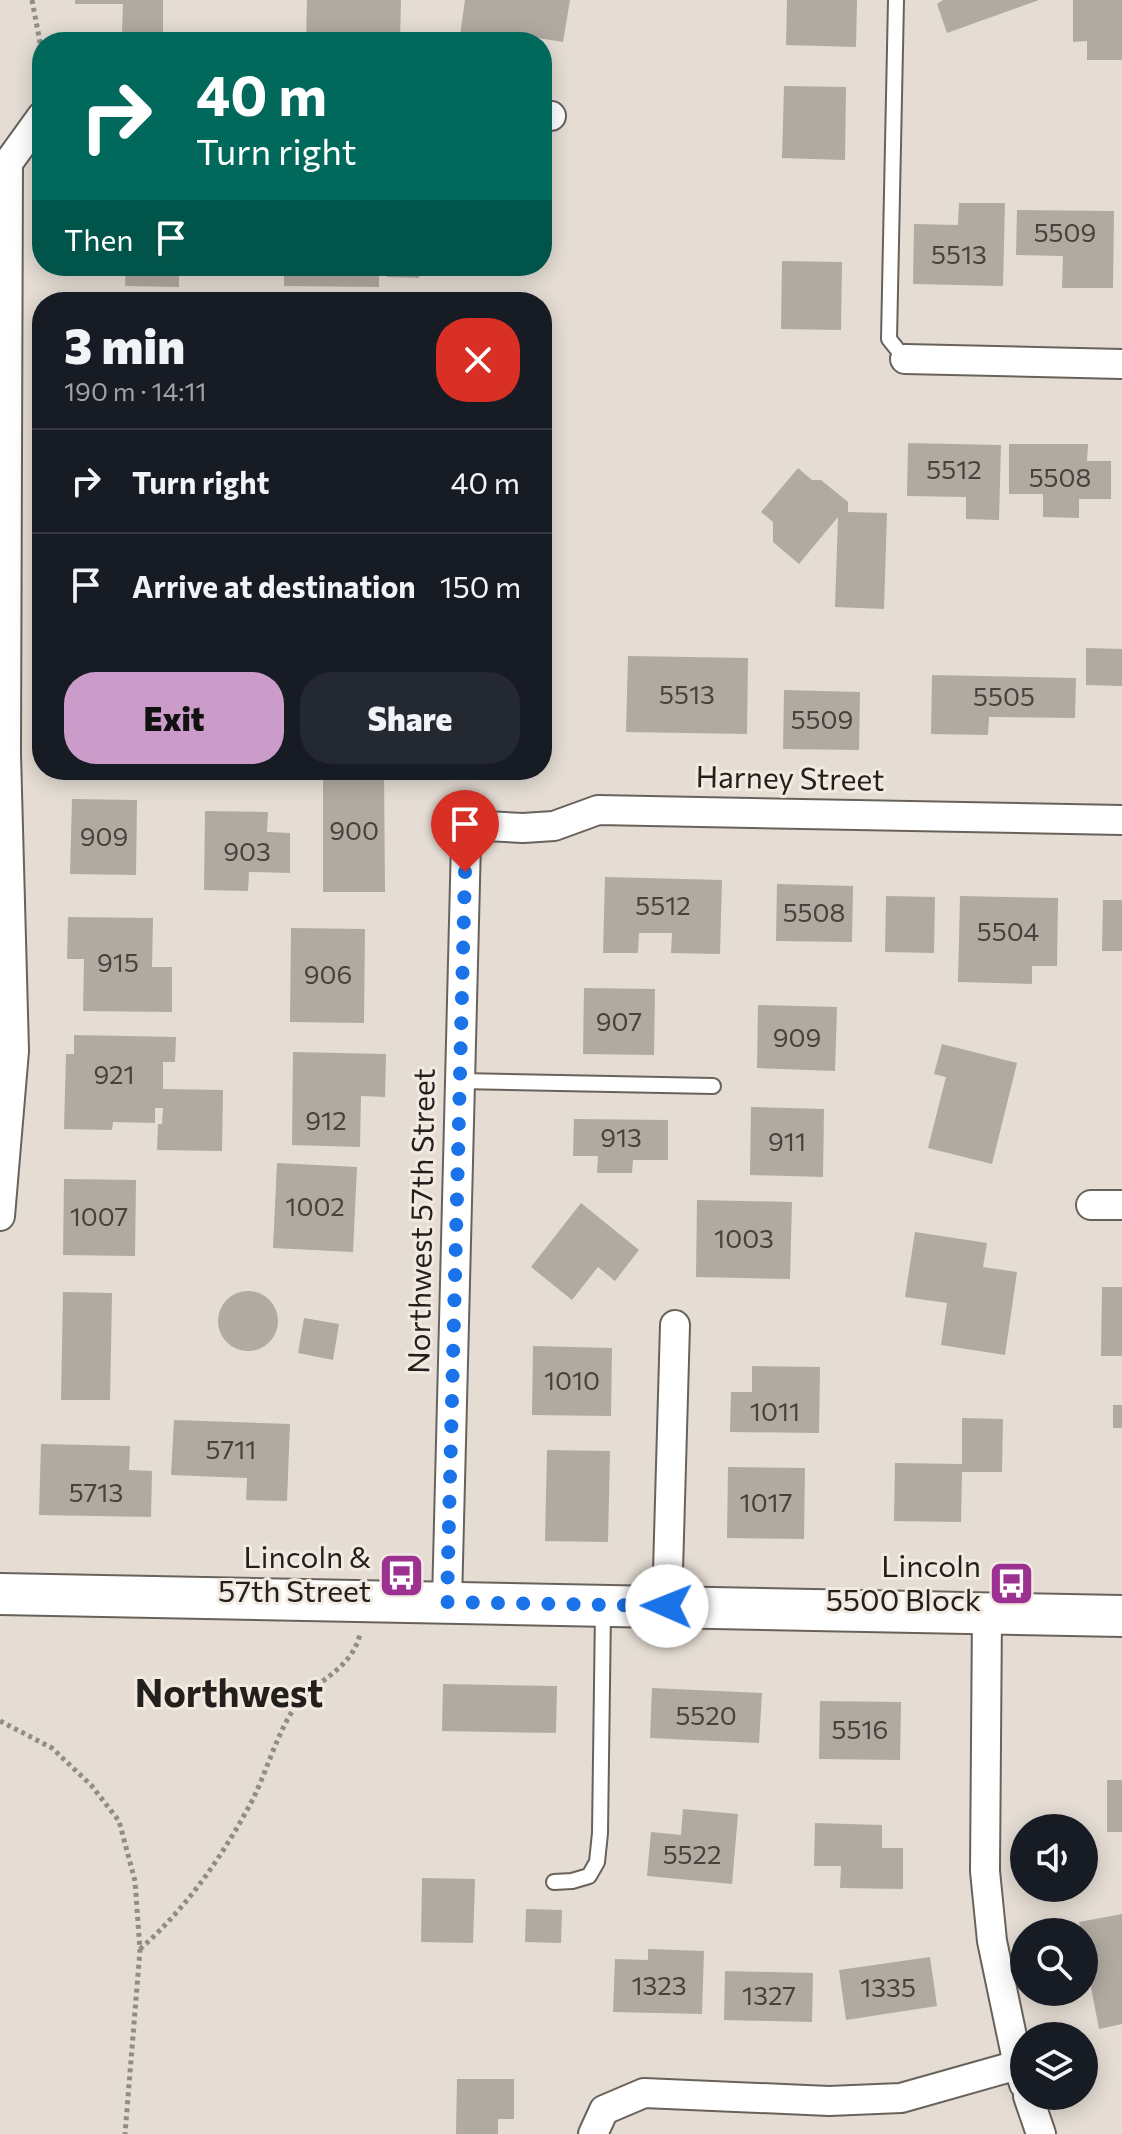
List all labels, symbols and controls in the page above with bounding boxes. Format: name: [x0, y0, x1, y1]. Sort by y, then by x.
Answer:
text: 40 m: [196, 59, 327, 128]
icon: right: [64, 64, 168, 168]
text: Turn right: [196, 128, 357, 172]
icon: arrive: [149, 216, 193, 260]
house number: 5509: [1034, 216, 1096, 247]
text: Then: [64, 220, 133, 257]
house number: 5513: [931, 238, 987, 269]
text: 3 min: [64, 315, 185, 374]
button: close: [436, 318, 520, 402]
text: 190 m · 14:11: [64, 375, 207, 406]
house number: 5512: [926, 453, 982, 484]
icon: right: [64, 459, 108, 503]
house number: 5508: [1029, 461, 1091, 492]
text: Turn right: [132, 463, 269, 500]
text: 40 m: [451, 463, 520, 500]
icon: arrive: [64, 563, 108, 607]
text: Arrive at destination: [132, 567, 416, 604]
text: 150 m: [440, 567, 521, 604]
button: Exit: [64, 672, 284, 764]
button: Share: [300, 672, 520, 764]
house number: 5513: [659, 678, 715, 709]
house number: 5505: [973, 680, 1035, 711]
house number: 5509: [791, 703, 853, 734]
street label: Harney Street: [695, 756, 885, 797]
pin: [431, 790, 499, 872]
icon: arrive: [443, 802, 487, 846]
house number: 900: [329, 814, 379, 845]
house number: 909: [80, 820, 128, 851]
house number: 903: [223, 835, 271, 866]
house number: 5512: [635, 889, 691, 920]
house number: 5508: [783, 896, 845, 927]
house number: 5504: [977, 915, 1039, 946]
house number: 915: [97, 946, 139, 977]
house number: 906: [304, 958, 352, 989]
house number: 907: [596, 1005, 642, 1036]
house number: 909: [773, 1021, 821, 1052]
house number: 921: [93, 1058, 135, 1089]
street label: Northwest 57th Street: [398, 1068, 441, 1374]
house number: 912: [305, 1104, 347, 1135]
house number: 913: [600, 1121, 642, 1152]
house number: 911: [768, 1125, 806, 1156]
house number: 1002: [285, 1190, 345, 1221]
house number: 1007: [70, 1200, 128, 1231]
house number: 1003: [714, 1222, 774, 1253]
house number: 1010: [544, 1364, 600, 1395]
house number: 1011: [750, 1395, 800, 1426]
house number: 5711: [206, 1433, 256, 1464]
house number: 5713: [69, 1476, 123, 1507]
house number: 1017: [740, 1486, 792, 1517]
place label: Lincoln & 57th Street: [218, 1537, 371, 1608]
place label: Lincoln 5500 Block: [826, 1546, 981, 1617]
bus stop icon: Lincoln & 57th Street: [378, 1551, 426, 1599]
bus stop icon: Lincoln 5500 Block: [988, 1560, 1036, 1608]
position arrow: [625, 1564, 709, 1648]
district label: Northwest: [135, 1668, 323, 1715]
house number: 5520: [675, 1699, 737, 1730]
house number: 5516: [832, 1713, 888, 1744]
map controls: [1010, 1814, 1098, 2110]
button: sound: [1010, 1814, 1098, 1902]
house number: 5522: [663, 1838, 721, 1869]
button: search: [1010, 1918, 1098, 2006]
house number: 1323: [631, 1969, 687, 2000]
house number: 1335: [860, 1971, 916, 2002]
house number: 1327: [742, 1979, 796, 2010]
button: layers: [1010, 2022, 1098, 2110]

